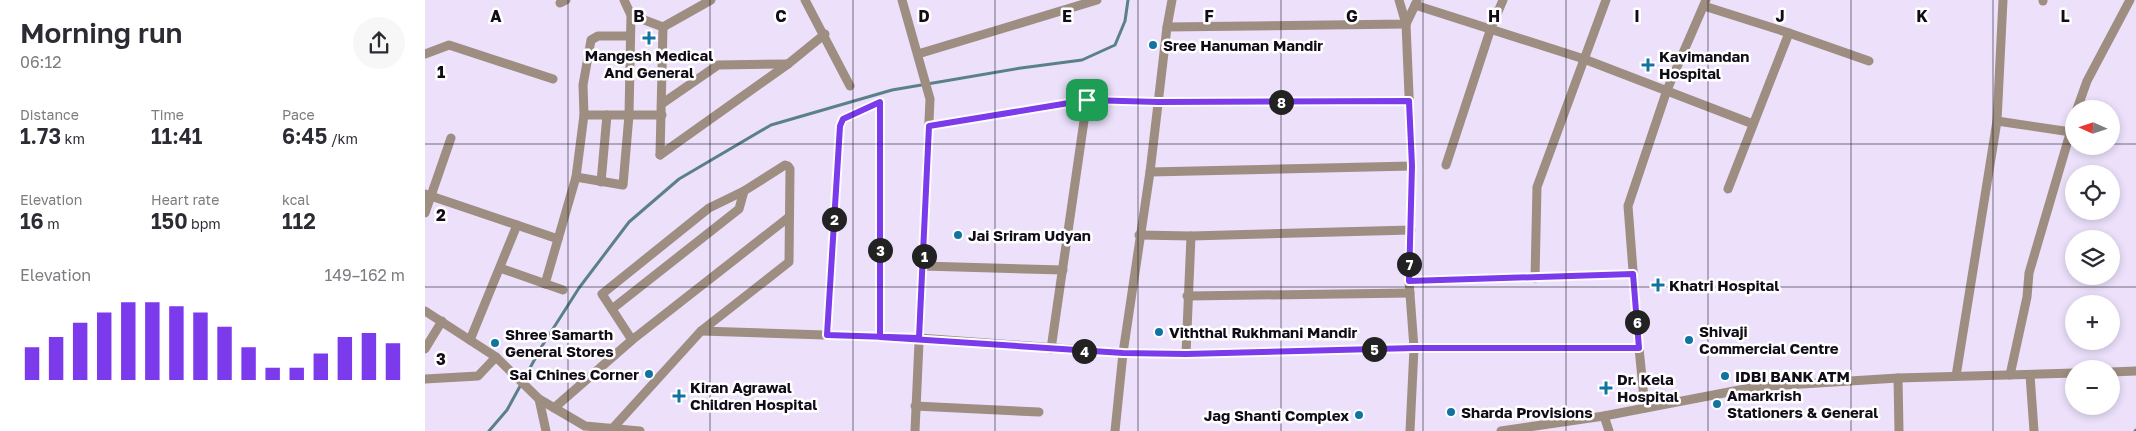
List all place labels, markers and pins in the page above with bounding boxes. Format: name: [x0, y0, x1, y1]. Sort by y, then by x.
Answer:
marker: Mangesh Medical And General: [643, 32, 655, 44]
place label: Sree Hanuman Mandir: [1163, 36, 1323, 54]
marker: Sree Hanuman Mandir: [1147, 39, 1159, 51]
place label: Mangesh Medical And General: [585, 46, 713, 81]
place label: Kavimandan Hospital: [1659, 47, 1749, 82]
marker: Kavimandan Hospital: [1641, 58, 1655, 72]
pin: [1066, 79, 1108, 121]
pin: 8: [1269, 90, 1293, 114]
pin: 2: [821, 206, 847, 232]
place label: Jai Sriram Udyan: [968, 226, 1091, 244]
marker: Jai Sriram Udyan: [952, 229, 964, 241]
pin: 3: [867, 238, 893, 262]
pin: 1: [911, 244, 937, 268]
pin: 7: [1397, 252, 1421, 276]
place label: Khatri Hospital: [1669, 276, 1779, 294]
marker: Khatri Hospital: [1651, 278, 1665, 292]
pin: 6: [1625, 310, 1649, 334]
place label: Shivaji Commercial Centre: [1699, 322, 1839, 357]
place label: Viththal Rukhmani Mandir: [1169, 323, 1358, 341]
place label: Shree Samarth General Stores: [505, 325, 614, 360]
marker: Viththal Rukhmani Mandir: [1153, 326, 1165, 338]
marker: Shivaji Commercial Centre: [1683, 334, 1695, 346]
pin: 5: [1361, 336, 1387, 362]
marker: Shree Samarth General Stores: [489, 337, 501, 349]
pin: 4: [1071, 338, 1097, 364]
place label: Sai Chines Corner: [509, 365, 639, 383]
place label: IDBI BANK ATM: [1735, 367, 1850, 385]
marker: Sai Chines Corner: [643, 368, 655, 380]
place label: Dr. Kela Hospital: [1617, 370, 1679, 405]
marker: IDBI BANK ATM: [1719, 370, 1731, 382]
place label: Kiran Agrawal Children Hospital: [690, 378, 817, 413]
marker: Dr. Kela Hospital: [1599, 381, 1613, 395]
place label: Amarkrish Stationers & General: [1727, 386, 1878, 421]
marker: Kiran Agrawal Children Hospital: [672, 389, 686, 403]
marker: Amarkrish Stationers & General: [1711, 398, 1723, 410]
place label: Sharda Provisions: [1461, 403, 1593, 421]
place label: Jag Shanti Complex: [1204, 406, 1349, 424]
marker: Sharda Provisions: [1445, 406, 1457, 418]
marker: Jag Shanti Complex: [1353, 409, 1365, 421]

